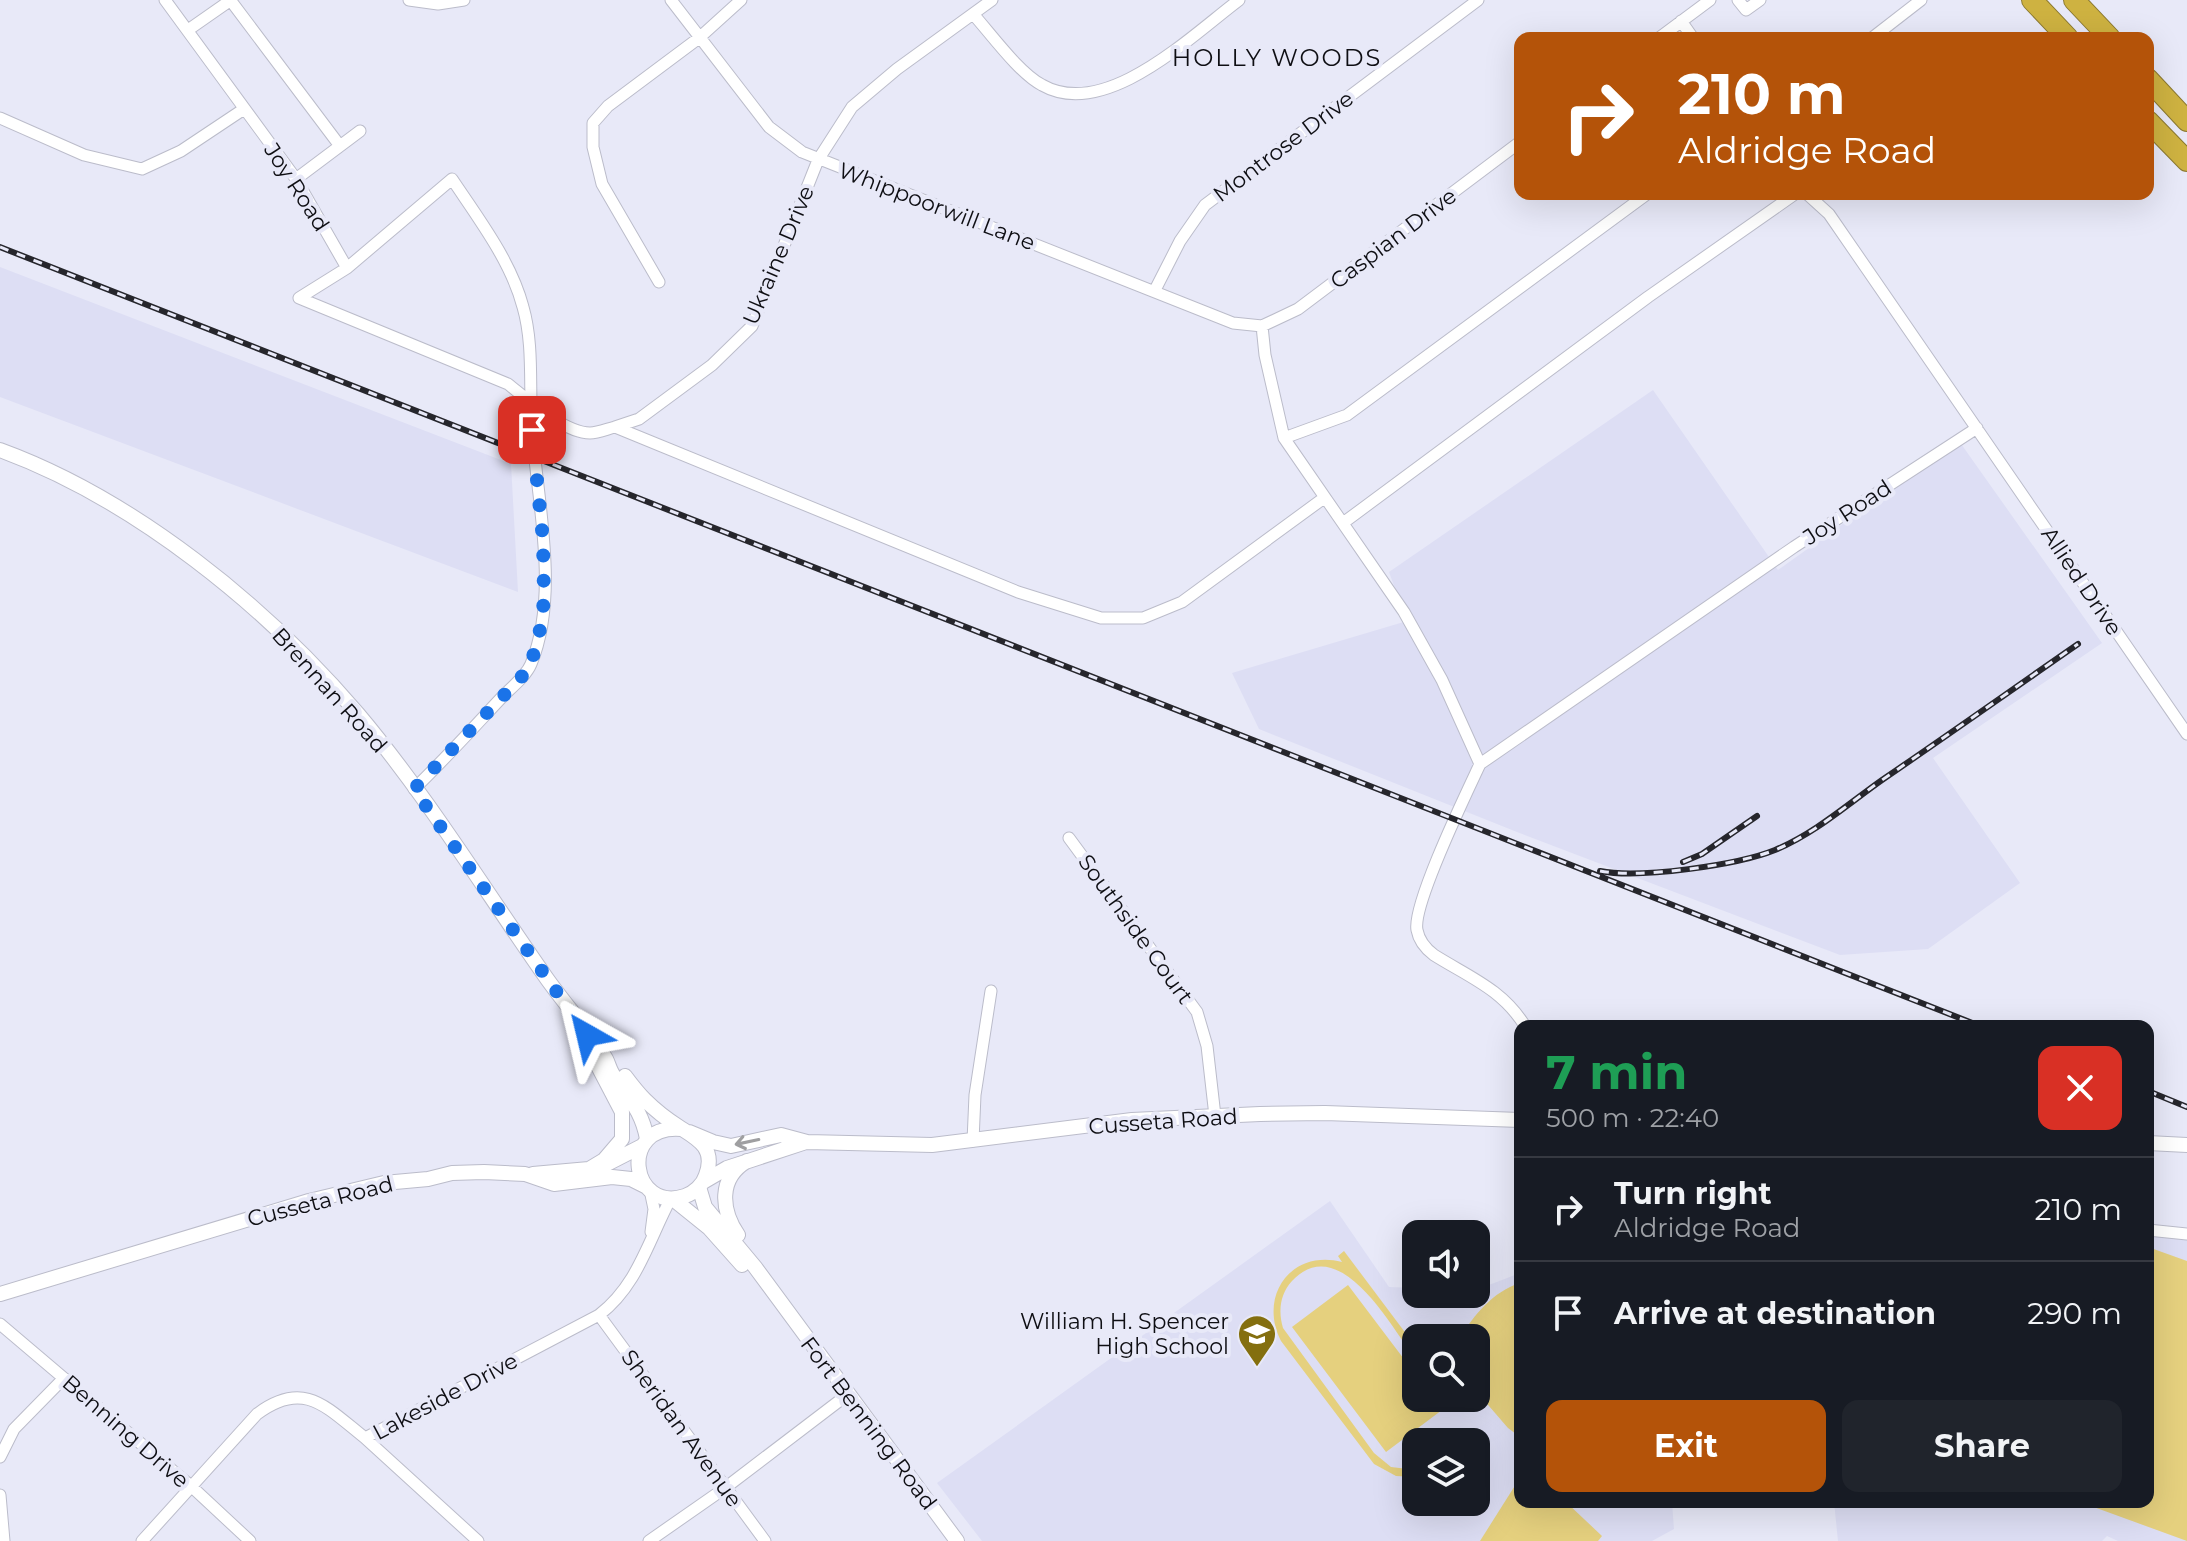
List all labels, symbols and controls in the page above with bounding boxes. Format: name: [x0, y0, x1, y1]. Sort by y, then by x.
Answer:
district label: HOLLY WOODS: [1172, 43, 1382, 72]
text: 210 m: [1678, 60, 1846, 128]
icon: right: [1546, 64, 1650, 168]
street label: Montrose Drive: [1208, 85, 1359, 208]
text: Aldridge Road: [1678, 128, 1936, 172]
street label: Joy Road: [258, 137, 335, 236]
street label: Whippoorwill Lane: [835, 157, 1039, 256]
street label: Ukraine Drive: [737, 181, 820, 329]
street label: Caspian Drive: [1325, 182, 1462, 295]
pin: [498, 396, 566, 464]
icon: arrive: [510, 408, 554, 452]
street label: Joy Road: [1797, 474, 1896, 551]
street label: Allied Drive: [2035, 522, 2128, 641]
street label: Brennan Road: [266, 622, 393, 759]
street label: Southside Court: [1072, 849, 1199, 1009]
position arrow: [545, 993, 629, 1077]
text: 7 min: [1546, 1043, 1687, 1101]
button: close: [2038, 1046, 2122, 1130]
text: 500 m · 22:40: [1546, 1102, 1719, 1134]
street label: Cusseta Road: [1088, 1103, 1239, 1140]
one-way arrow: [735, 1135, 760, 1150]
street label: Cusseta Road: [244, 1170, 396, 1233]
text: Turn right: [1614, 1175, 1771, 1212]
icon: right: [1546, 1187, 1590, 1231]
text: 210 m: [2035, 1191, 2122, 1228]
text: Aldridge Road: [1614, 1212, 1800, 1244]
map controls: [1402, 1220, 1490, 1516]
button: sound: [1402, 1220, 1490, 1308]
icon: arrive: [1546, 1291, 1590, 1335]
text: Arrive at destination: [1614, 1295, 1936, 1332]
text: 290 m: [2027, 1295, 2122, 1332]
place label: William H. Spencer High School: [1020, 1308, 1229, 1360]
school or university icon: William H. Spencer High School: [1236, 1313, 1278, 1368]
button: search: [1402, 1324, 1490, 1412]
street label: Fort Benning Road: [795, 1331, 943, 1515]
street label: Sheridan Avenue: [615, 1344, 748, 1512]
street label: Lakeside Drive: [368, 1347, 522, 1446]
street label: Benning Drive: [57, 1369, 194, 1494]
button: Exit: [1546, 1400, 1826, 1492]
button: Share: [1842, 1400, 2122, 1492]
button: layers: [1402, 1428, 1490, 1516]

